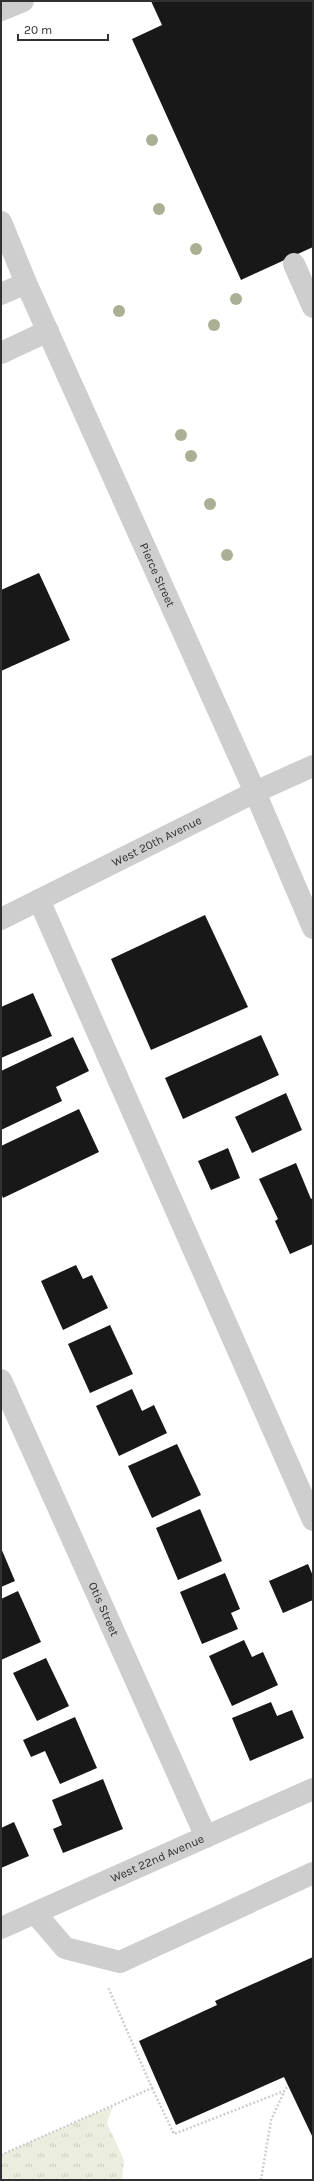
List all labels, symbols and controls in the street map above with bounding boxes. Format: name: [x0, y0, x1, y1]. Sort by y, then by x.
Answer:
scale bar: [18, 16, 108, 42]
text: 20 m: [24, 23, 52, 37]
street label: Pierce Street: [137, 541, 178, 610]
street label: West 20th Avenue: [109, 813, 204, 869]
street label: Otis Street: [85, 1580, 122, 1639]
street label: West 22nd Avenue: [108, 1831, 206, 1885]

